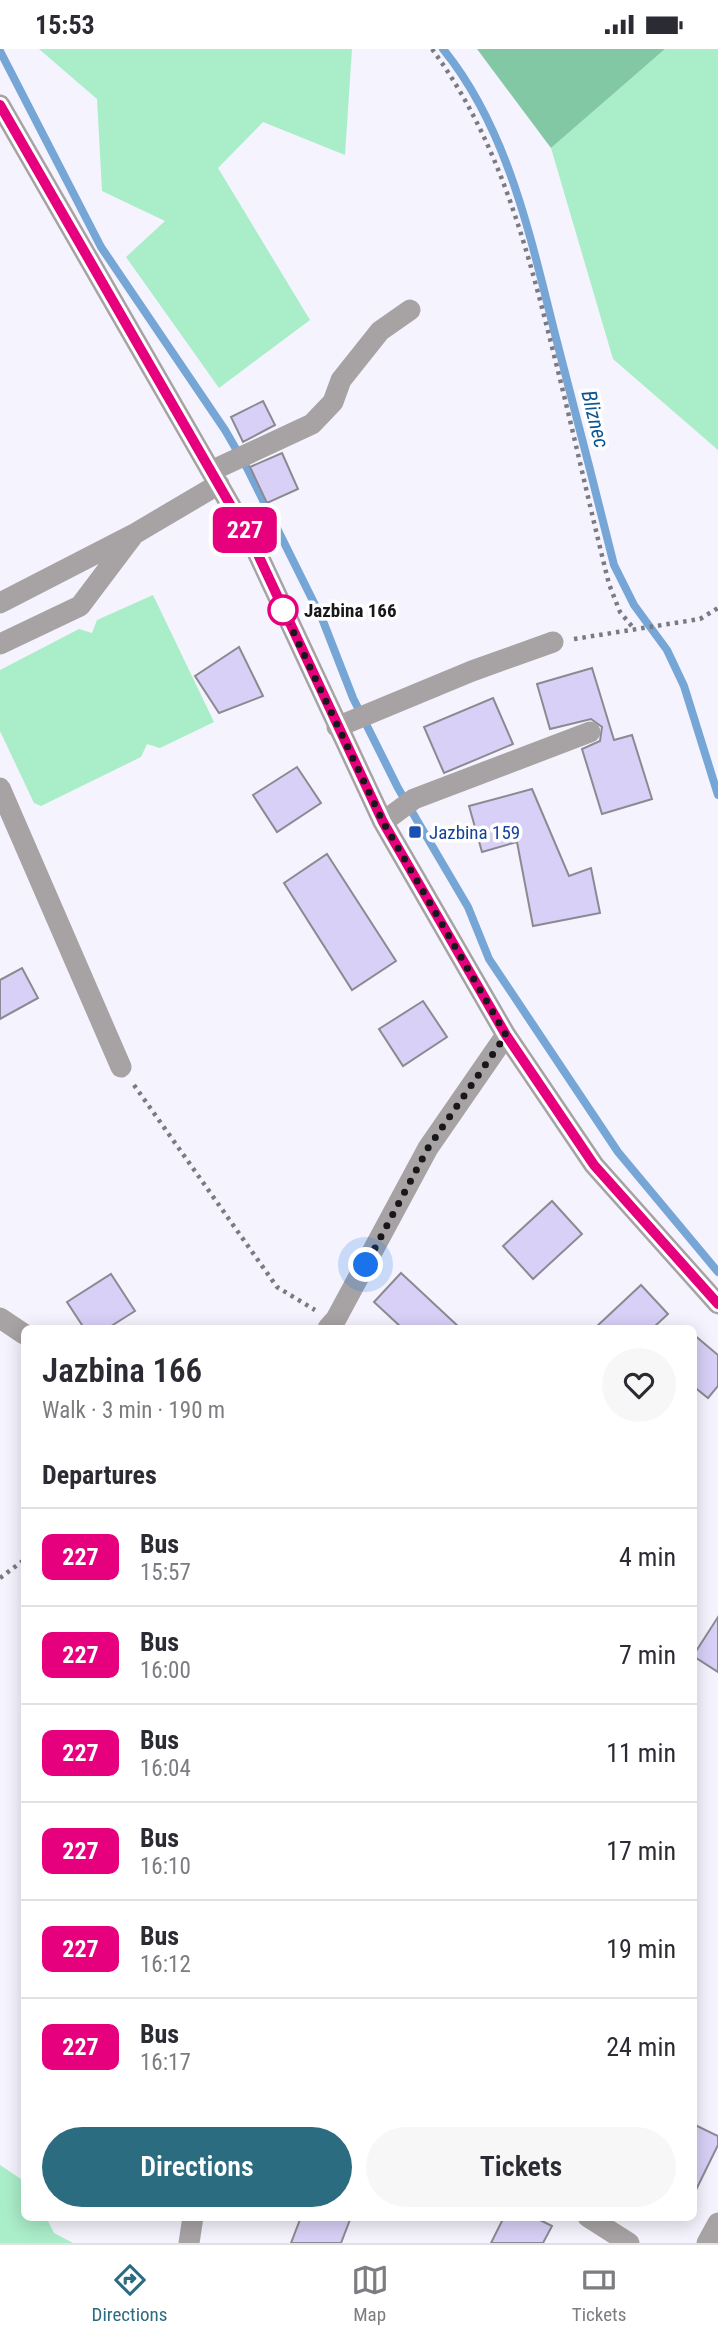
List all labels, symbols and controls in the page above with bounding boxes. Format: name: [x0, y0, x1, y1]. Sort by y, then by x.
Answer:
text: 15:53: [35, 10, 95, 40]
water label: Bliznec: [576, 388, 614, 450]
line badge: 227: [205, 507, 285, 553]
text: 227: [227, 516, 263, 544]
marker: Jazbina 166: [268, 595, 298, 625]
place label: Jazbina 166: [304, 599, 397, 622]
place label: Jazbina 159: [429, 821, 520, 844]
marker: Jazbina 159: [407, 824, 423, 840]
your location: [348, 1247, 383, 1282]
button: heart: [602, 1348, 676, 1422]
text: Jazbina 166: [42, 1351, 202, 1390]
text: Walk · 3 min · 190 m: [42, 1397, 225, 1424]
text: Departures: [42, 1460, 157, 1490]
text: Bus: [140, 1529, 179, 1559]
text: 4 min: [619, 1542, 676, 1572]
text: 227: [62, 1543, 99, 1571]
text: 15:57: [140, 1559, 191, 1586]
text: Bus: [140, 1627, 179, 1657]
text: 7 min: [619, 1640, 676, 1670]
text: 227: [62, 1641, 99, 1669]
text: 16:00: [140, 1657, 191, 1684]
text: Bus: [140, 1725, 179, 1755]
text: 11 min: [606, 1738, 676, 1768]
text: 227: [62, 1739, 99, 1767]
text: 16:04: [140, 1755, 191, 1782]
text: Bus: [140, 1823, 179, 1853]
text: 17 min: [606, 1836, 676, 1866]
text: 227: [62, 1837, 99, 1865]
text: 16:10: [140, 1853, 191, 1880]
text: Bus: [140, 1921, 179, 1951]
text: 19 min: [606, 1934, 676, 1964]
text: 227: [62, 1935, 99, 1963]
text: 16:12: [140, 1951, 191, 1978]
text: Bus: [140, 2019, 179, 2049]
text: 24 min: [606, 2032, 676, 2062]
text: 227: [62, 2033, 99, 2061]
text: 16:17: [140, 2049, 191, 2076]
button: Directions: [42, 2127, 352, 2207]
button: Tickets: [366, 2127, 676, 2207]
tab: Directions: [92, 2261, 167, 2326]
tab: Map: [351, 2261, 389, 2326]
tab: Tickets: [572, 2261, 626, 2326]

